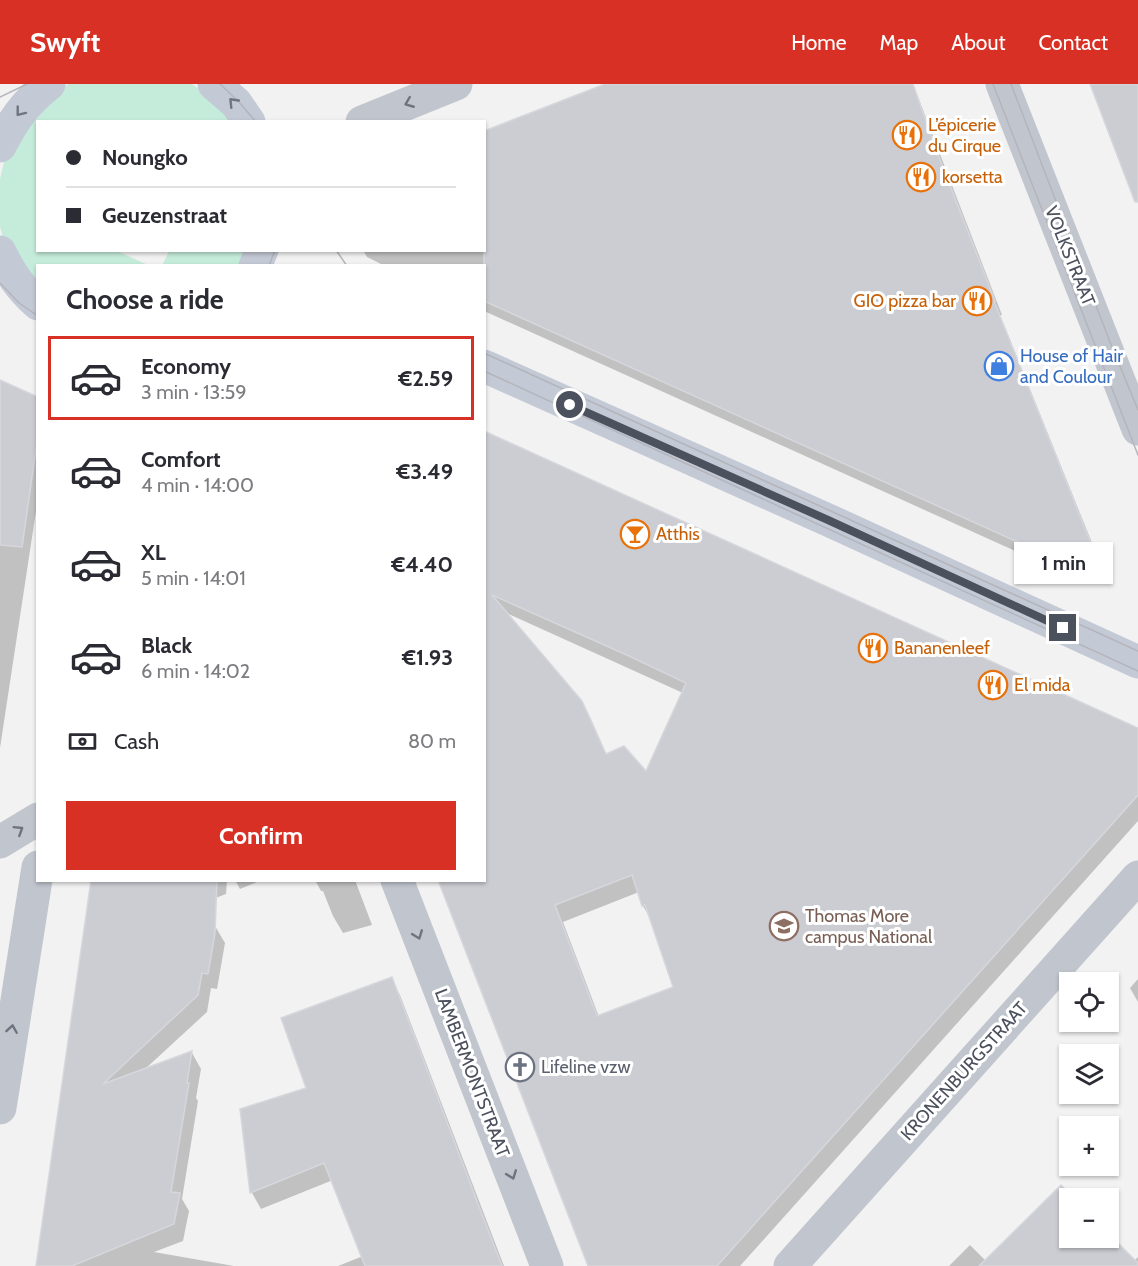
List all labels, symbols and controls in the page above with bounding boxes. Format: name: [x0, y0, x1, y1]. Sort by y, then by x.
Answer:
text: Swyft: [30, 25, 101, 59]
text: Home: [791, 30, 847, 55]
text: Map: [880, 30, 918, 55]
text: About: [951, 30, 1005, 55]
text: Contact: [1038, 30, 1108, 55]
one-way arrow: [404, 96, 415, 108]
one-way arrow: [229, 98, 240, 108]
one-way arrow: [17, 105, 28, 116]
place label: L’épicerie du Cirque: [928, 114, 1001, 157]
restaurant icon: L’épicerie du Cirque: [891, 119, 923, 151]
text: Noungko: [102, 144, 188, 171]
restaurant icon: korsetta: [905, 161, 937, 193]
place label: korsetta: [942, 166, 1003, 188]
text: Geuzenstraat: [102, 202, 227, 229]
street label: VOLKSTRAAT: [1040, 203, 1100, 309]
text: Choose a ride: [66, 283, 224, 316]
restaurant icon: GIO pizza bar: [961, 285, 993, 317]
place label: GIO pizza bar: [854, 290, 956, 312]
place label: House of Hair and Coulour: [1020, 345, 1123, 388]
shop icon: House of Hair and Coulour: [983, 350, 1015, 382]
icon: car: [69, 351, 123, 405]
text: Economy: [141, 353, 231, 380]
text: €2.59: [398, 365, 453, 392]
text: 3 min · 13:59: [141, 380, 247, 404]
route start: [556, 391, 583, 418]
icon: car: [69, 444, 123, 498]
text: Comfort: [141, 446, 220, 473]
text: €3.49: [396, 458, 453, 485]
text: 4 min · 14:00: [141, 473, 254, 497]
bar icon: Atthis: [619, 518, 651, 550]
place label: Atthis: [656, 523, 700, 545]
icon: car: [69, 537, 123, 591]
text: XL: [141, 539, 166, 566]
callout: 1 min: [1014, 541, 1112, 583]
text: €4.40: [391, 551, 453, 578]
text: 1 min: [1041, 551, 1086, 575]
text: 5 min · 14:01: [141, 566, 246, 590]
route end: [1049, 614, 1076, 641]
icon: car: [69, 630, 123, 684]
text: Black: [141, 632, 192, 659]
restaurant icon: Bananenleef: [857, 632, 889, 664]
place label: Bananenleef: [894, 637, 990, 659]
text: €1.93: [402, 644, 453, 671]
text: 6 min · 14:02: [141, 659, 250, 683]
restaurant icon: El mida: [977, 669, 1009, 701]
place label: El mida: [1014, 674, 1071, 696]
icon: cash: [66, 725, 99, 758]
text: Cash: [114, 728, 159, 755]
text: 80 m: [408, 729, 456, 753]
button: Confirm: [66, 801, 456, 870]
one-way arrow: [13, 826, 23, 838]
place label: Thomas More campus National: [805, 905, 933, 948]
school or university icon: Thomas More campus National: [768, 910, 800, 942]
one-way arrow: [411, 929, 423, 940]
map controls: [1059, 972, 1119, 1248]
button: locate: [1059, 972, 1119, 1032]
street label: LAMBERMONTSTRAAT: [430, 986, 514, 1161]
street label: KRONENBURGSTRAAT: [896, 997, 1032, 1145]
one-way arrow: [6, 1025, 18, 1034]
button: layers: [1059, 1044, 1119, 1104]
church icon: Lifeline vzw: [504, 1051, 536, 1083]
place label: Lifeline vzw: [541, 1056, 631, 1078]
button: +: [1059, 1116, 1119, 1176]
one-way arrow: [505, 1169, 517, 1180]
button: −: [1059, 1188, 1119, 1248]

